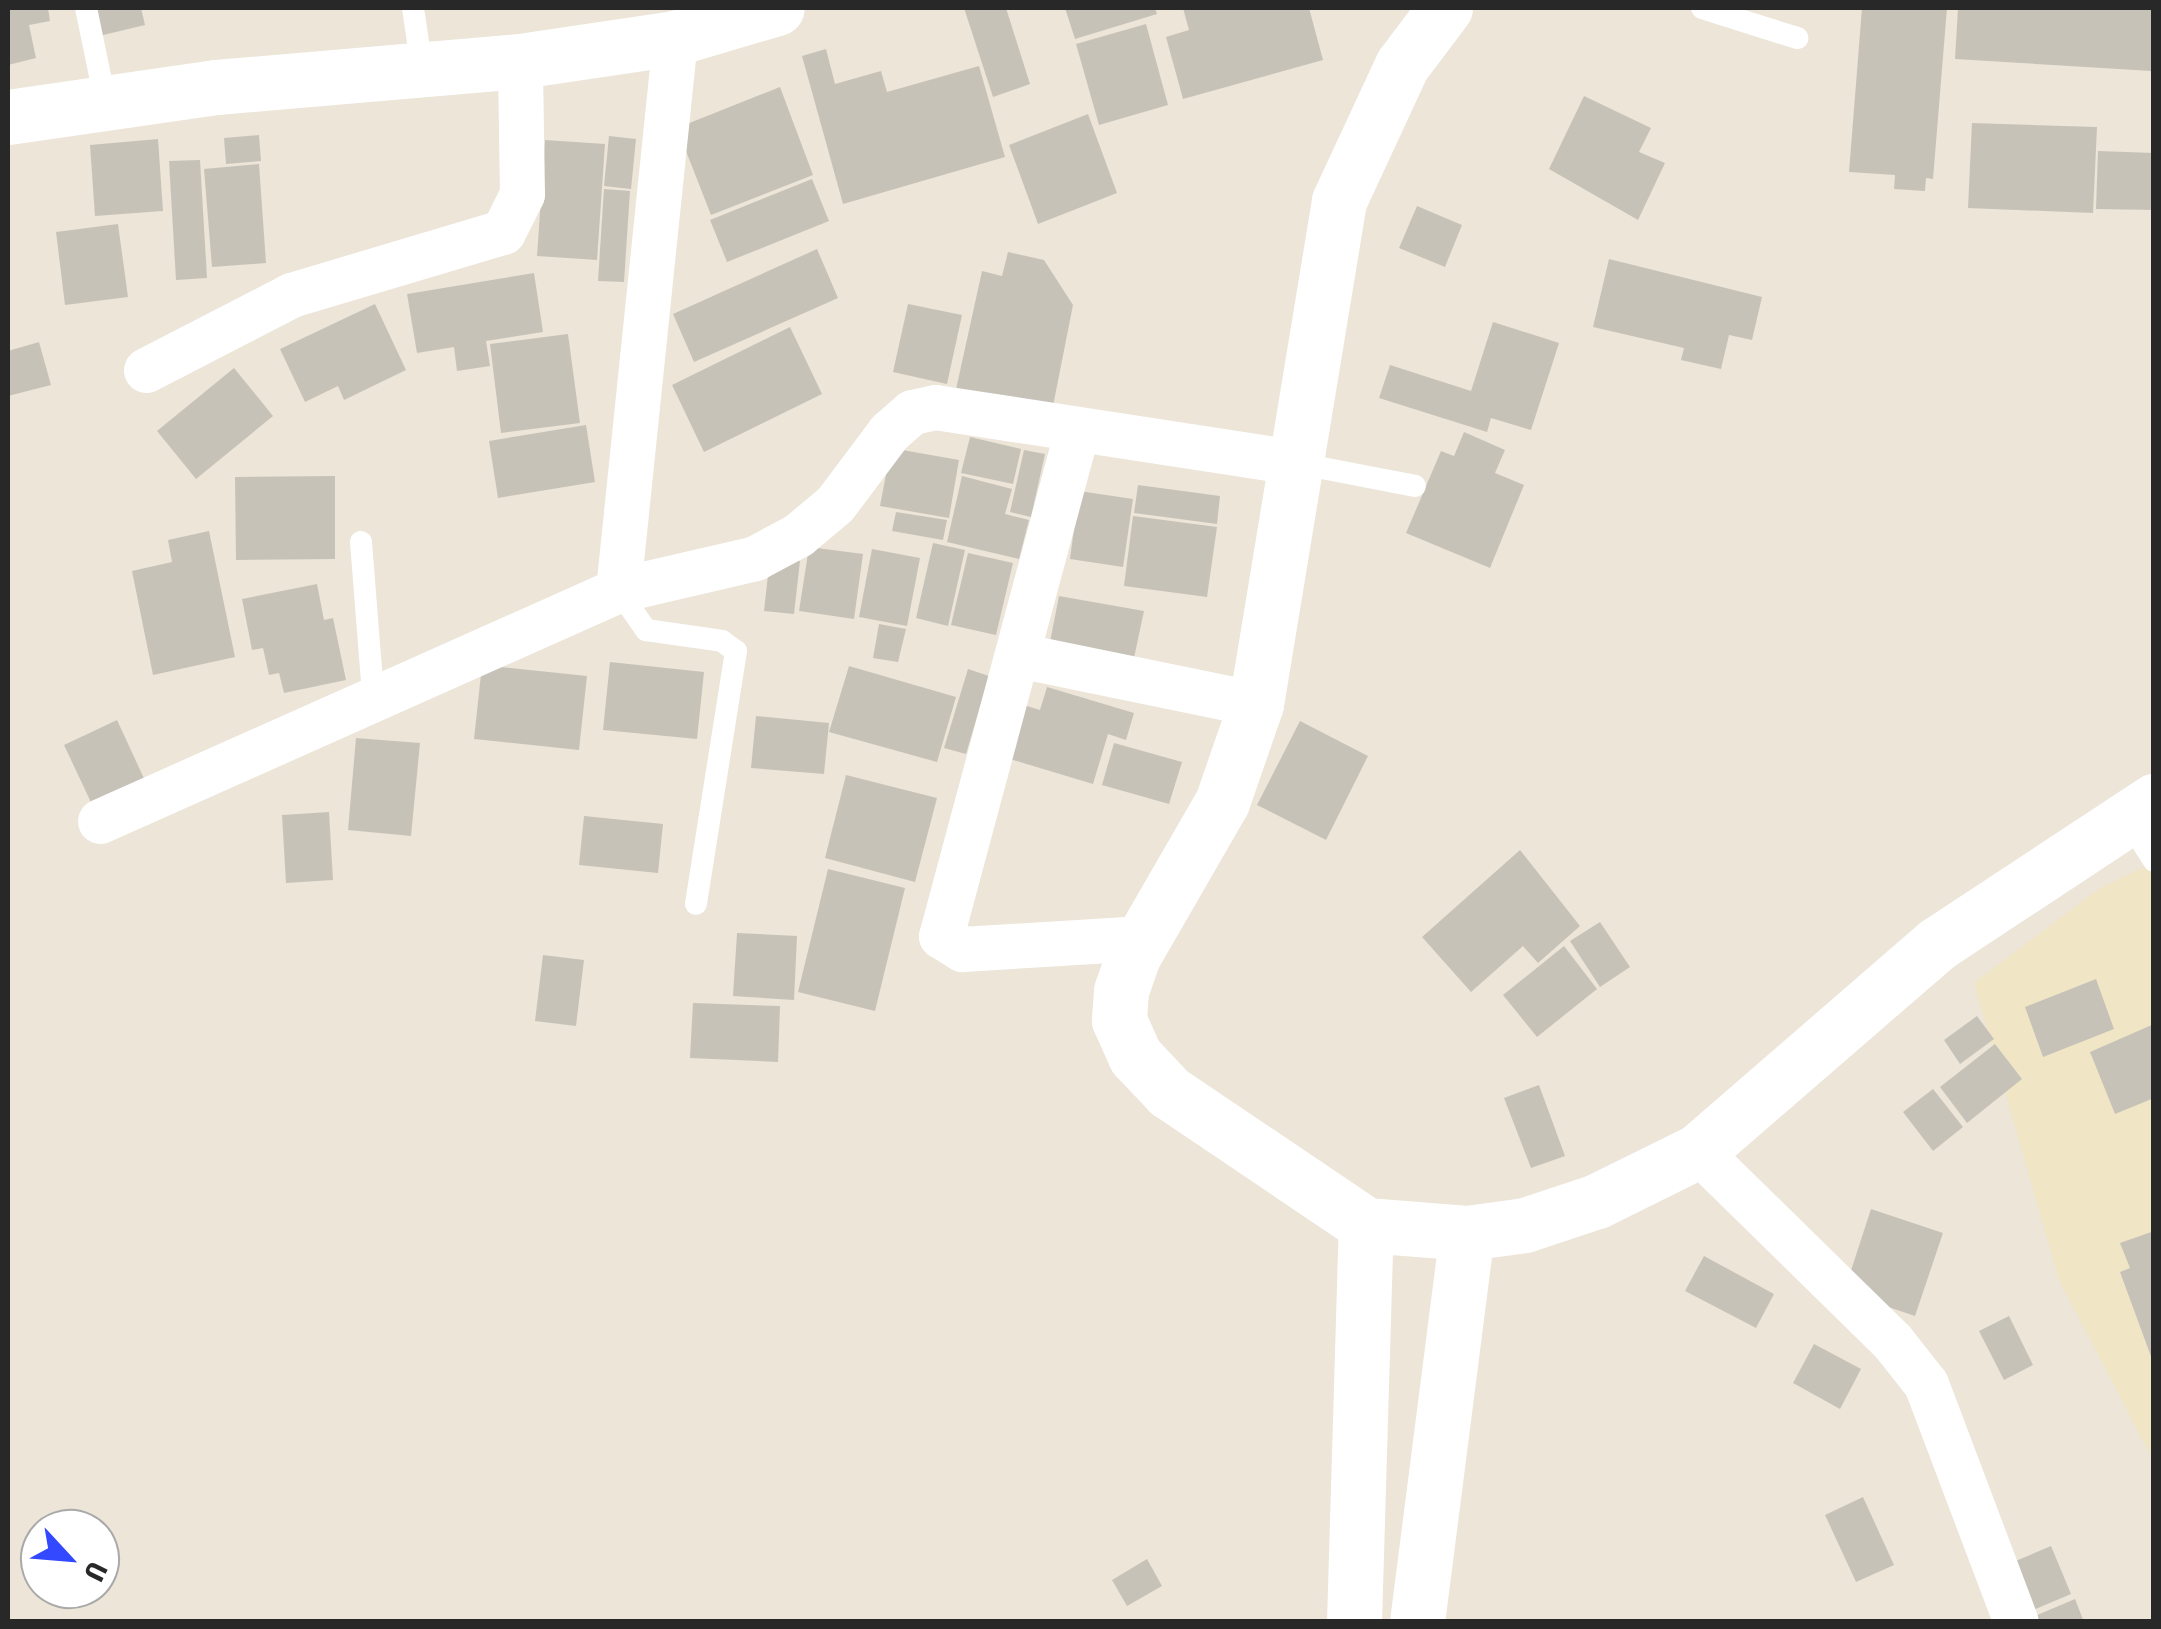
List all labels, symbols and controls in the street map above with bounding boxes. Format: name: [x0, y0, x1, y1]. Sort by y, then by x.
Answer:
north arrow: [20, 1509, 120, 1609]
text: U: [77, 1557, 114, 1586]

